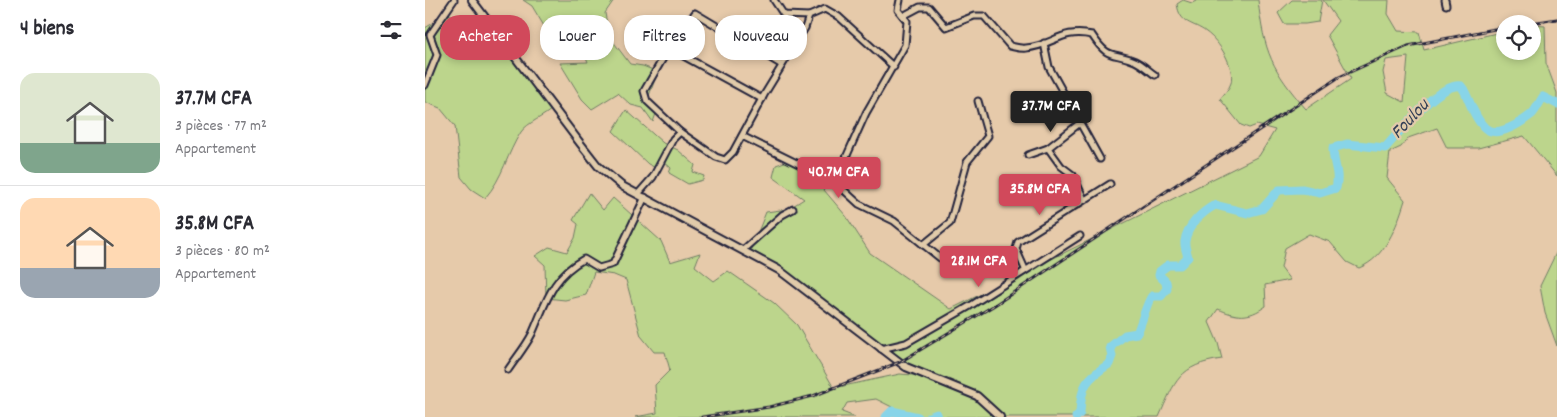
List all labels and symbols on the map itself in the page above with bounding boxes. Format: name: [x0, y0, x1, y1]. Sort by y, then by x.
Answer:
pin: 37.7M CFA: [994, 90, 1108, 133]
water label: Foulou: [1385, 93, 1438, 146]
pin: 40.7M CFA: [782, 156, 896, 199]
pin: 35.8M CFA: [983, 174, 1097, 216]
pin: 28.1M CFA: [922, 246, 1036, 288]

